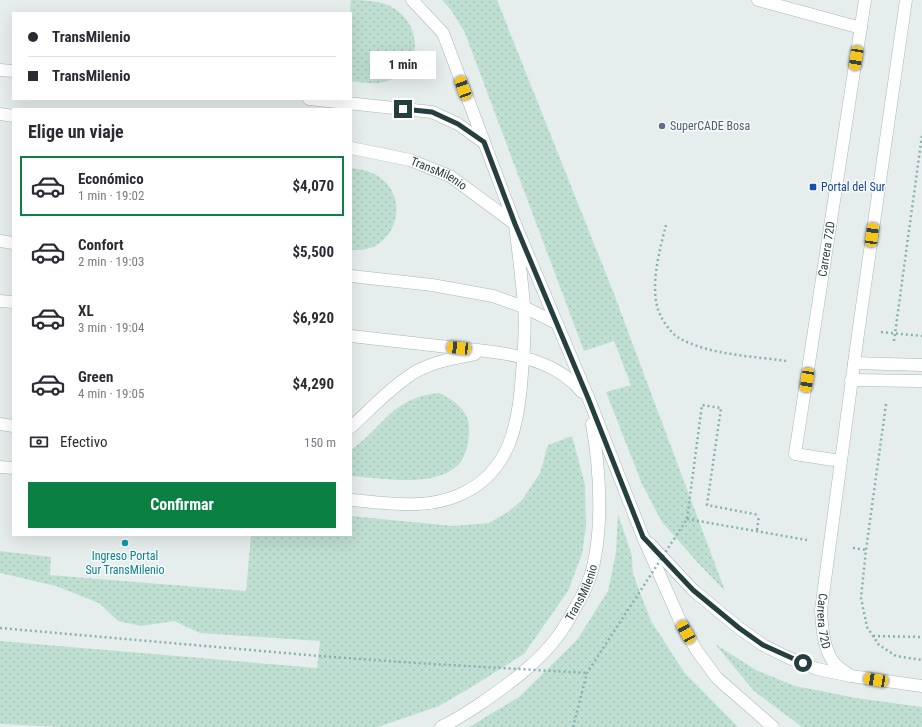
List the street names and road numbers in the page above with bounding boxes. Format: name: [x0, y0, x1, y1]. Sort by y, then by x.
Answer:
street label: TransMilenio: [409, 154, 470, 193]
street label: Carrera 72D: [815, 220, 838, 278]
street label: TransMilenio: [562, 563, 600, 623]
street label: Carrera 72D: [814, 592, 833, 651]

